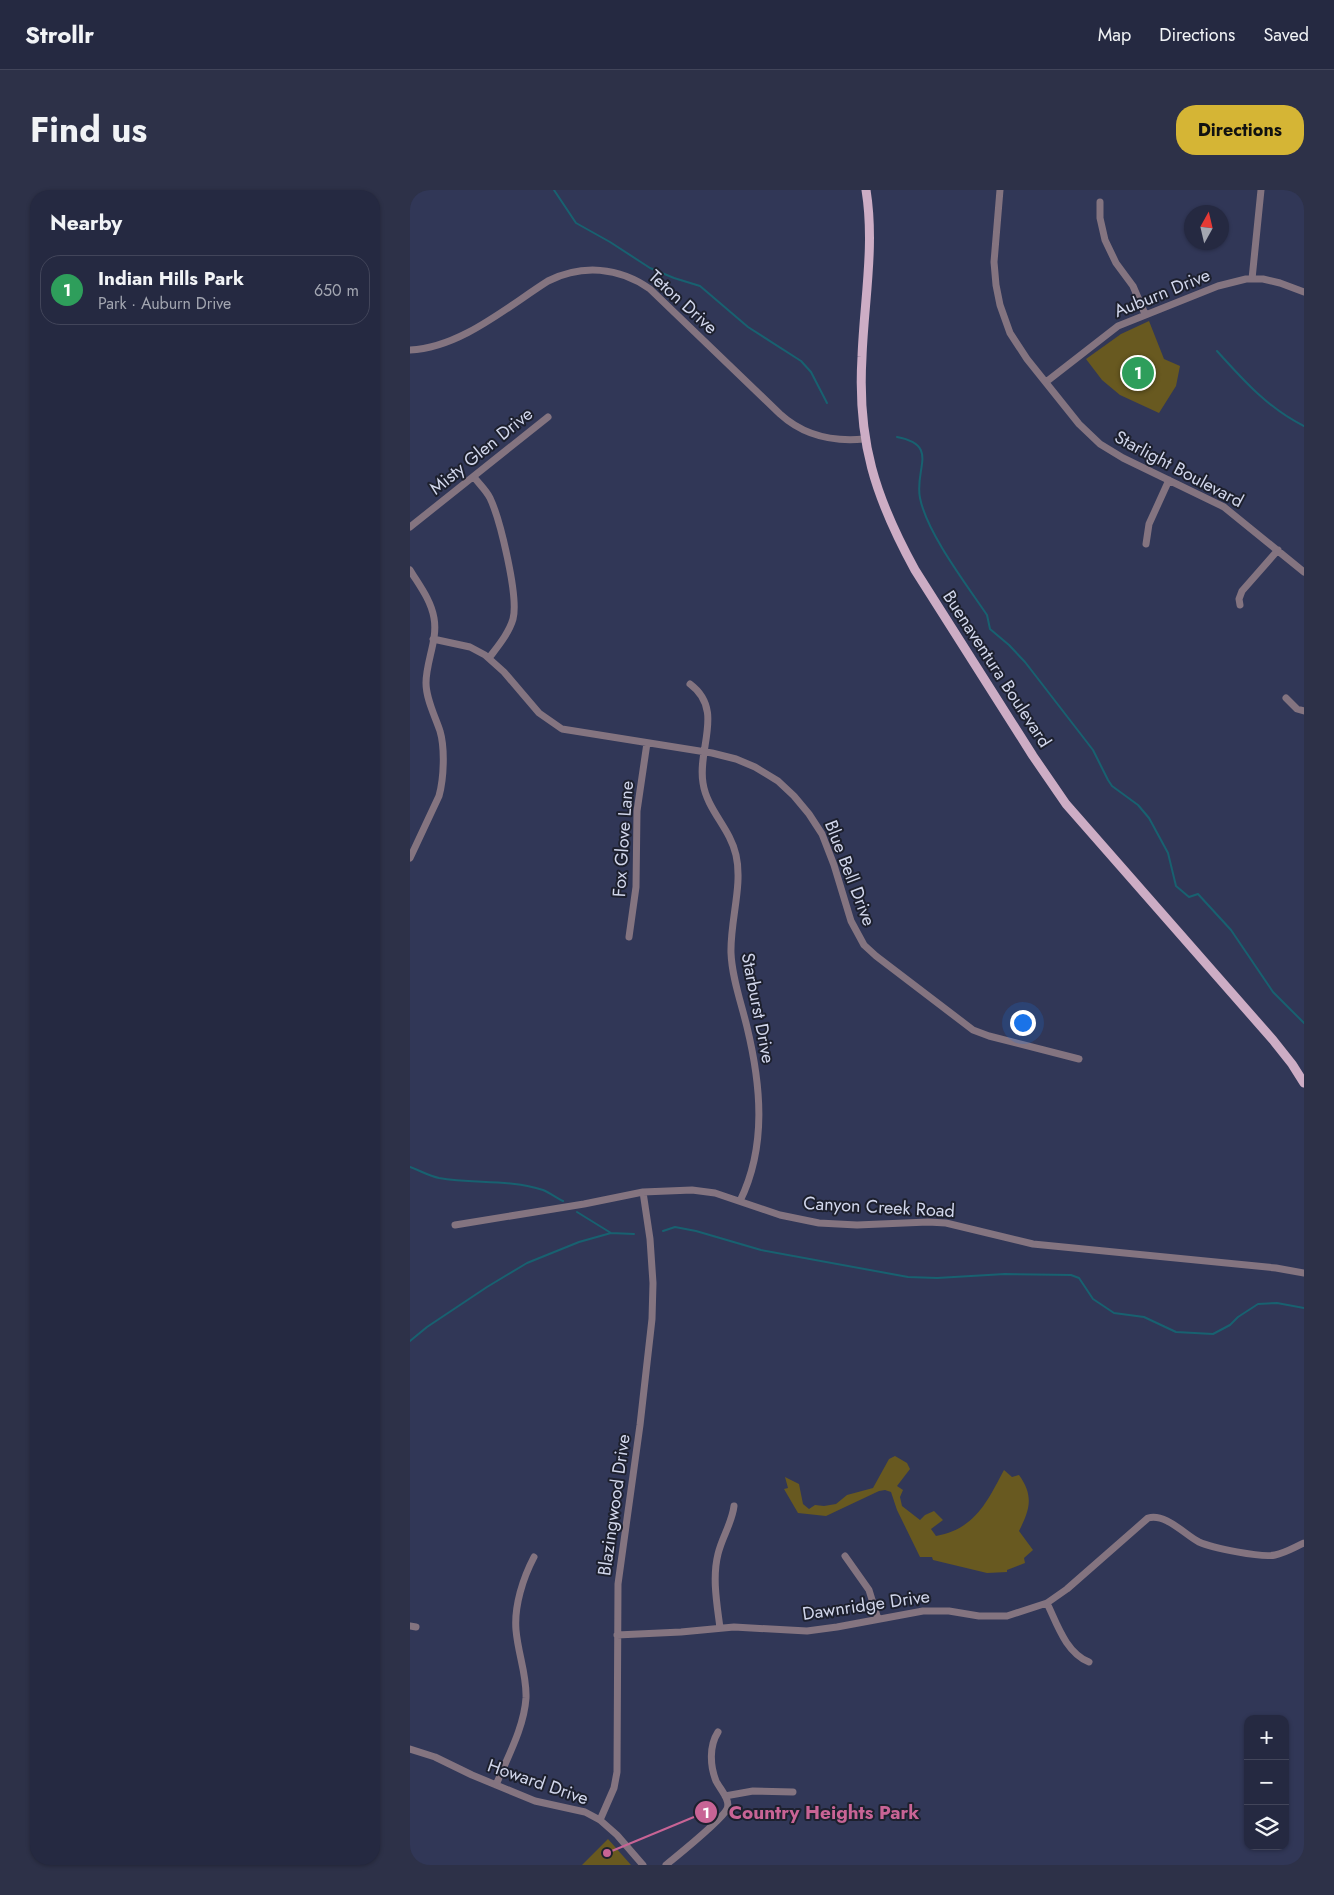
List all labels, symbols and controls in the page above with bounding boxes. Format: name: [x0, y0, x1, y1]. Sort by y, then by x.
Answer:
text: Strollr: [25, 17, 94, 52]
text: Map: [1098, 22, 1131, 48]
text: Directions: [1159, 22, 1235, 48]
text: Saved: [1263, 22, 1309, 48]
text: Find us: [30, 105, 147, 155]
button: Directions: [1176, 105, 1304, 155]
north arrow: [1184, 205, 1229, 250]
text: Nearby: [50, 208, 122, 238]
street label: Auburn Drive: [1110, 262, 1214, 324]
street label: Teton Drive: [643, 264, 723, 340]
text: Indian Hills Park: [98, 265, 244, 292]
text: 1: [63, 279, 71, 302]
text: 650 m: [314, 279, 359, 302]
text: Park · Auburn Drive: [98, 292, 231, 315]
pin: 1: [1122, 354, 1154, 392]
street label: Misty Glen Drive: [424, 401, 538, 501]
street label: Starlight Boulevard: [1110, 424, 1248, 514]
street label: Buenaventura Boulevard: [936, 585, 1058, 753]
street label: Fox Glove Lane: [606, 780, 640, 898]
street label: Blue Bell Drive: [818, 816, 882, 930]
street label: Starburst Drive: [735, 951, 781, 1065]
your location: [1010, 1010, 1036, 1036]
street label: Canyon Creek Road: [803, 1190, 955, 1224]
street label: Blazingwood Drive: [591, 1432, 637, 1578]
street label: Dawnridge Drive: [801, 1583, 931, 1627]
map controls: [1244, 1715, 1289, 1850]
button: +: [1244, 1715, 1289, 1760]
street label: Howard Drive: [484, 1753, 592, 1811]
button: −: [1244, 1760, 1289, 1805]
callout: Country Heights Park: [694, 1795, 930, 1829]
text: Country Heights Park: [729, 1799, 919, 1826]
text: 1: [702, 1802, 710, 1824]
button: layers: [1244, 1805, 1289, 1850]

